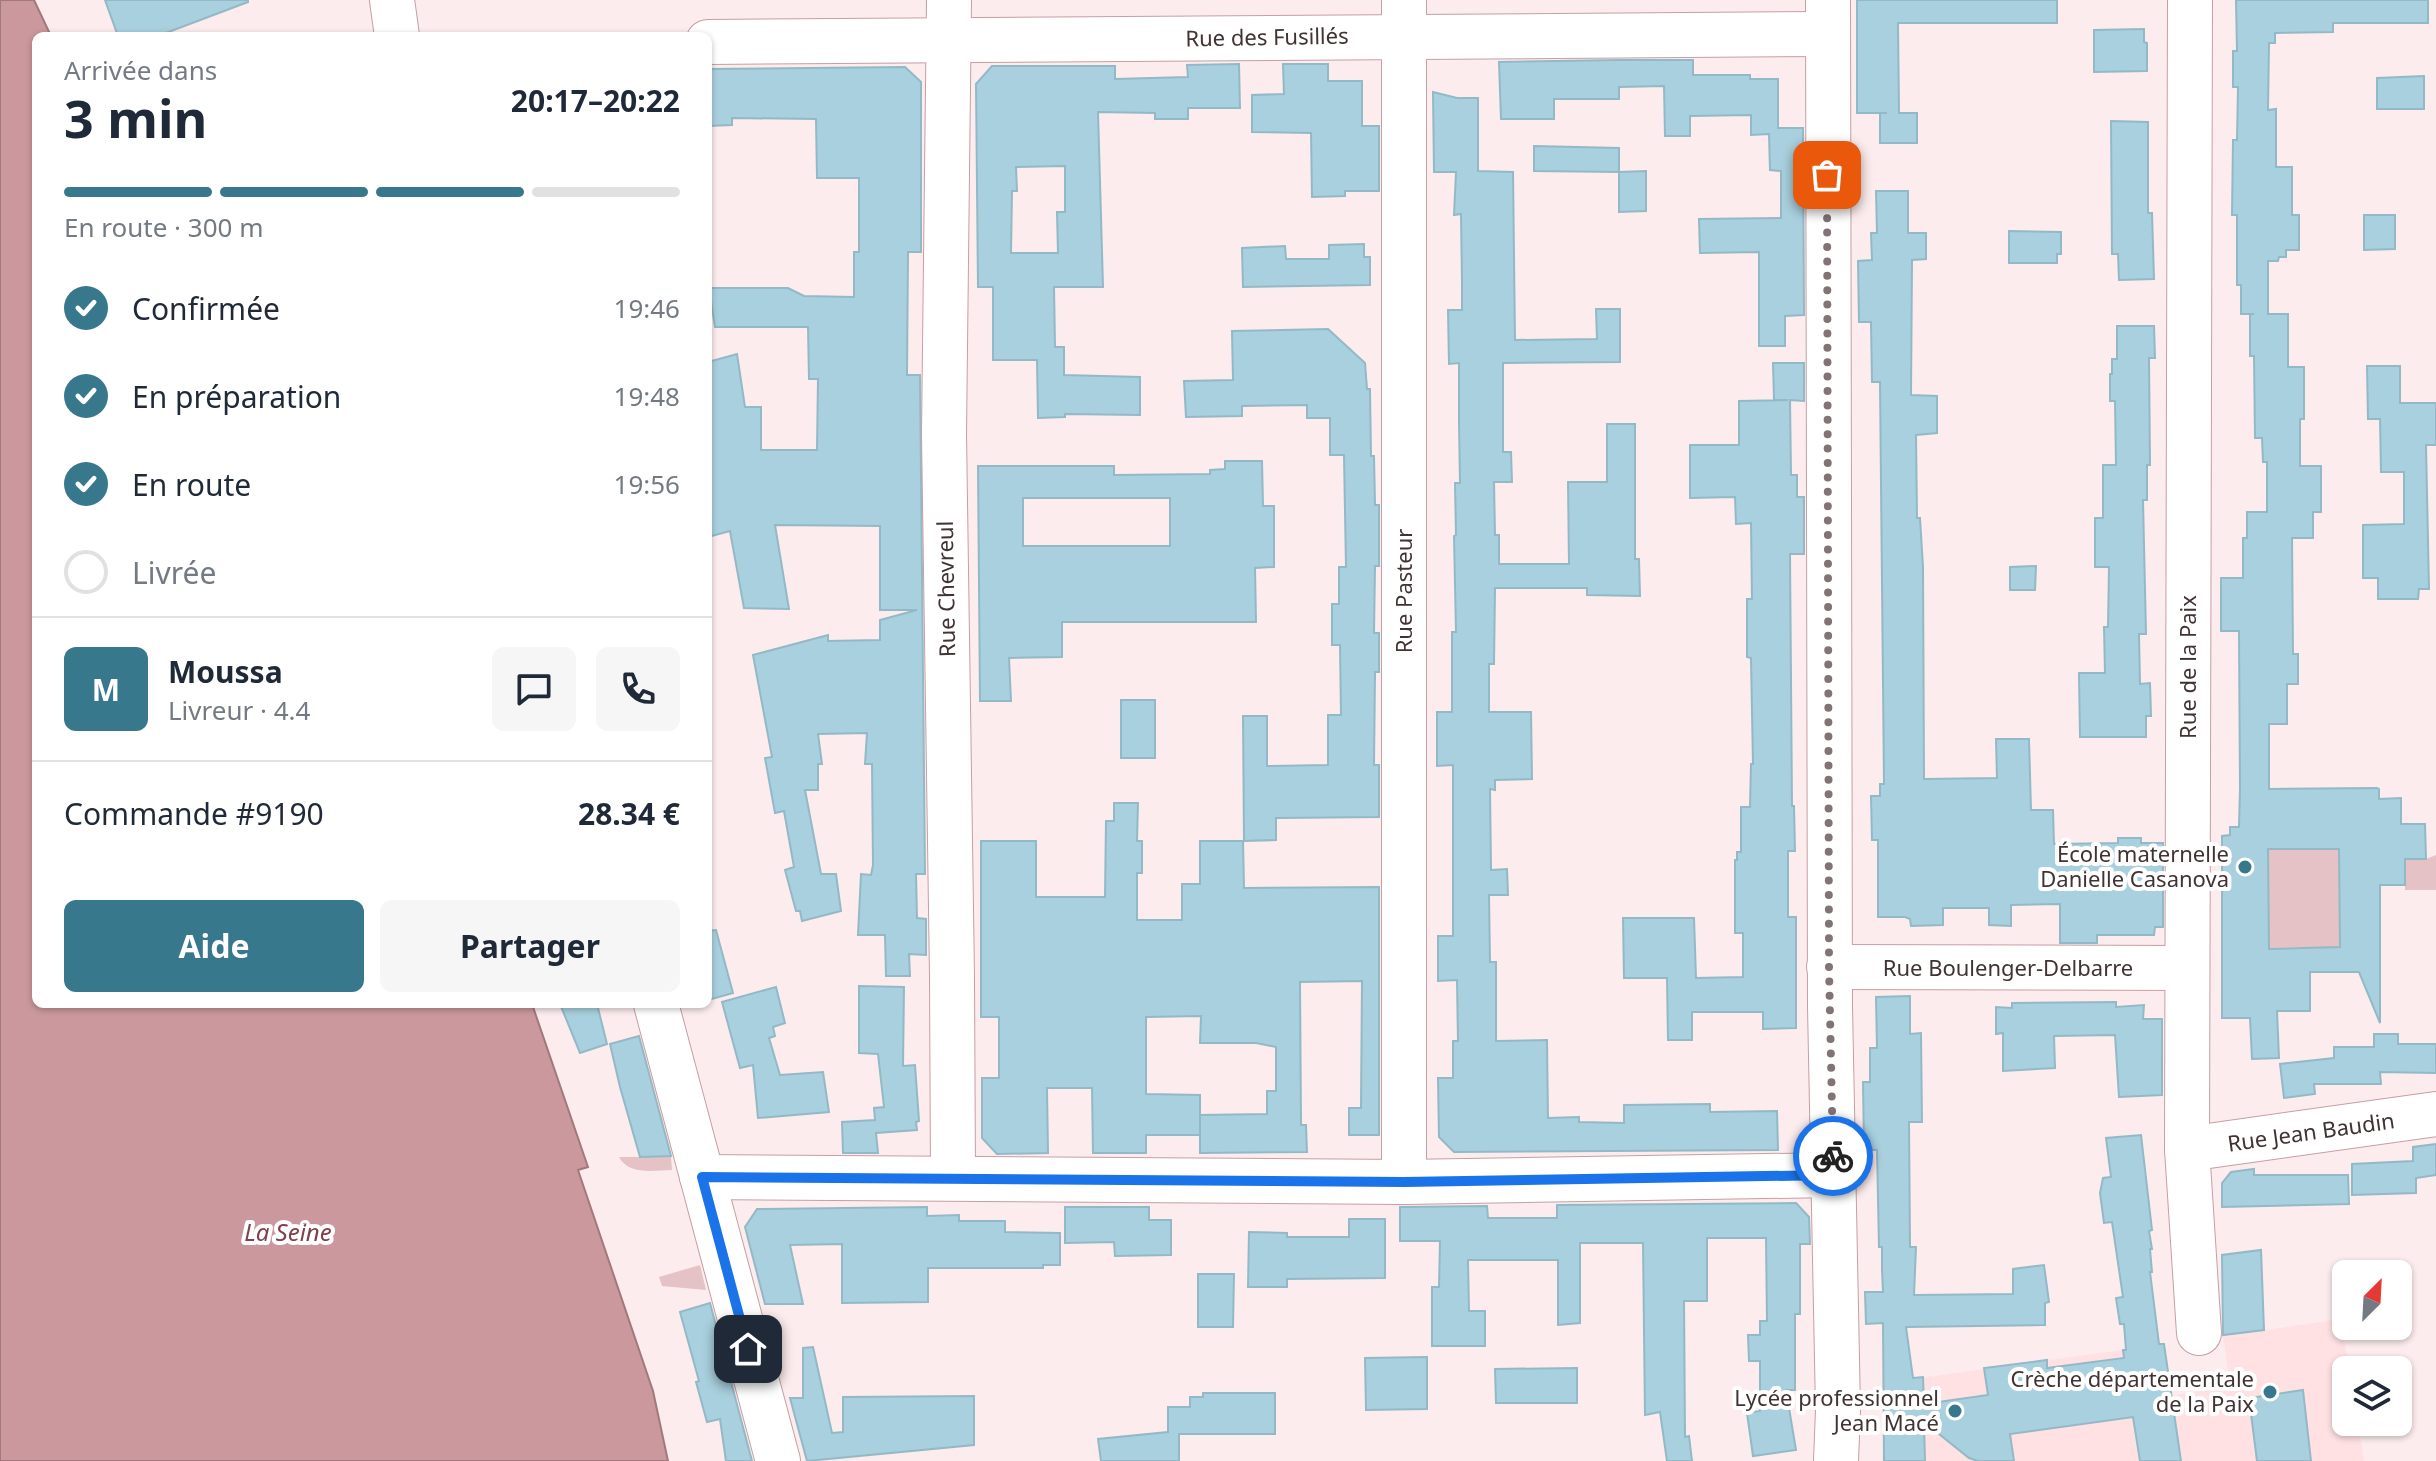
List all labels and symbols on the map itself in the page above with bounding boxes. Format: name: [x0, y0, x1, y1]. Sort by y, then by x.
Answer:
street label: Rue des Fusillés: [1185, 20, 1349, 52]
pin: [1793, 141, 1861, 209]
street label: Rue Chevreul: [929, 521, 961, 657]
street label: Rue Pasteur: [1388, 529, 1418, 653]
street label: Rue de la Paix: [2172, 595, 2202, 739]
place label: École maternelle Danielle Casanova: [2040, 838, 2229, 893]
marker: École maternelle Danielle Casanova: [2236, 858, 2254, 876]
street label: Rue Boulenger-Delbarre: [1883, 952, 2133, 982]
street label: Rue Jean Baudin: [2225, 1104, 2396, 1158]
courier: [1793, 1116, 1873, 1196]
water label: La Seine: [244, 1215, 332, 1248]
north arrow: [2332, 1260, 2412, 1340]
pin: [714, 1315, 782, 1383]
place label: Crèche départementale de la Paix: [2011, 1363, 2254, 1418]
place label: Lycée professionnel Jean Macé: [1734, 1382, 1939, 1437]
marker: Crèche départementale de la Paix: [2261, 1383, 2279, 1401]
marker: Lycée professionnel Jean Macé: [1946, 1402, 1964, 1420]

